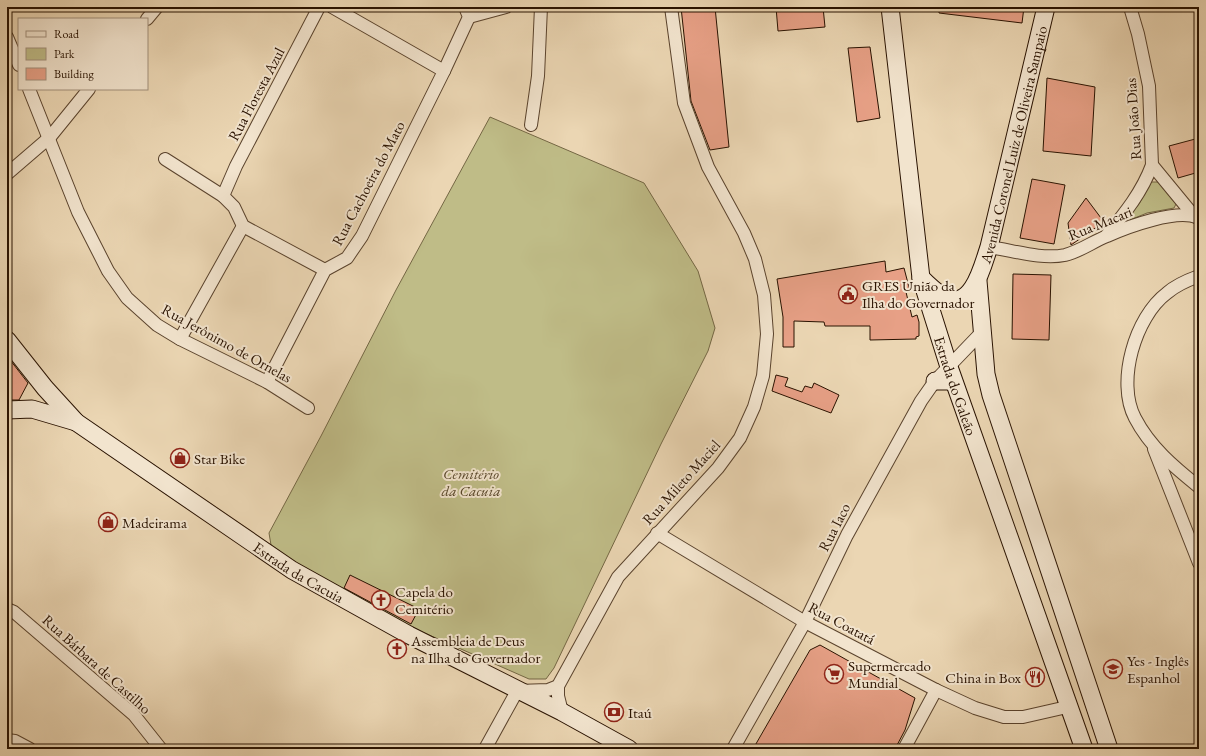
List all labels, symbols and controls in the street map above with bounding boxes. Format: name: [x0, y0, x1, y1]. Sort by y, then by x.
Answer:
legend: [18, 18, 148, 90]
street label: Avenida Coronel Luiz de Oliveira Sampaio: [975, 24, 1051, 267]
text: Road: [54, 26, 80, 42]
street label: Rua Floresta Azul: [223, 44, 289, 144]
text: Park: [54, 46, 75, 62]
text: Building: [54, 66, 95, 82]
street label: Rua João Dias: [1121, 77, 1145, 161]
street label: Rua Cachoeira do Mato: [327, 117, 409, 249]
street label: Rua Macari: [1065, 201, 1135, 244]
place label: GRES União da Ilha do Governador: [862, 276, 975, 312]
public building icon: GRES União da Ilha do Governador: [837, 283, 859, 305]
street label: Rua Jerônimo de Ornelas: [159, 299, 295, 387]
street label: Estrada do Galeão: [930, 334, 982, 438]
street label: Rua Mileto Maciel: [638, 435, 724, 528]
shop icon: Star Bike: [169, 447, 191, 469]
place label: Star Bike: [194, 449, 245, 468]
park label: Cemitério da Cacuia: [441, 464, 501, 500]
street label: Rua Iaco: [814, 500, 854, 554]
shop icon: Madeirama: [97, 511, 119, 533]
place label: Madeirama: [122, 513, 187, 532]
street label: Estrada da Cacuia: [250, 537, 348, 607]
place label: Capela do Cemitério: [395, 582, 454, 618]
church icon: Capela do Cemitério: [370, 589, 392, 611]
street label: Rua Coatatá: [805, 598, 879, 648]
street label: Rua Bárbara de Castilho: [39, 610, 155, 718]
place label: Assembleia de Deus na Ilha do Governador: [410, 631, 540, 667]
church icon: Assembleia de Deus na Ilha do Governador: [386, 638, 408, 660]
place label: Yes - Inglês Espanhol: [1127, 651, 1189, 687]
place label: Supermercado Mundial: [848, 656, 931, 692]
school or university icon: Yes - Inglês Espanhol: [1102, 658, 1124, 680]
supermarket icon: Supermercado Mundial: [823, 663, 845, 685]
restaurant icon: China in Box: [1024, 666, 1046, 688]
place label: China in Box: [945, 668, 1022, 687]
bank icon: Itaú: [603, 701, 625, 723]
place label: Itaú: [628, 703, 652, 722]

